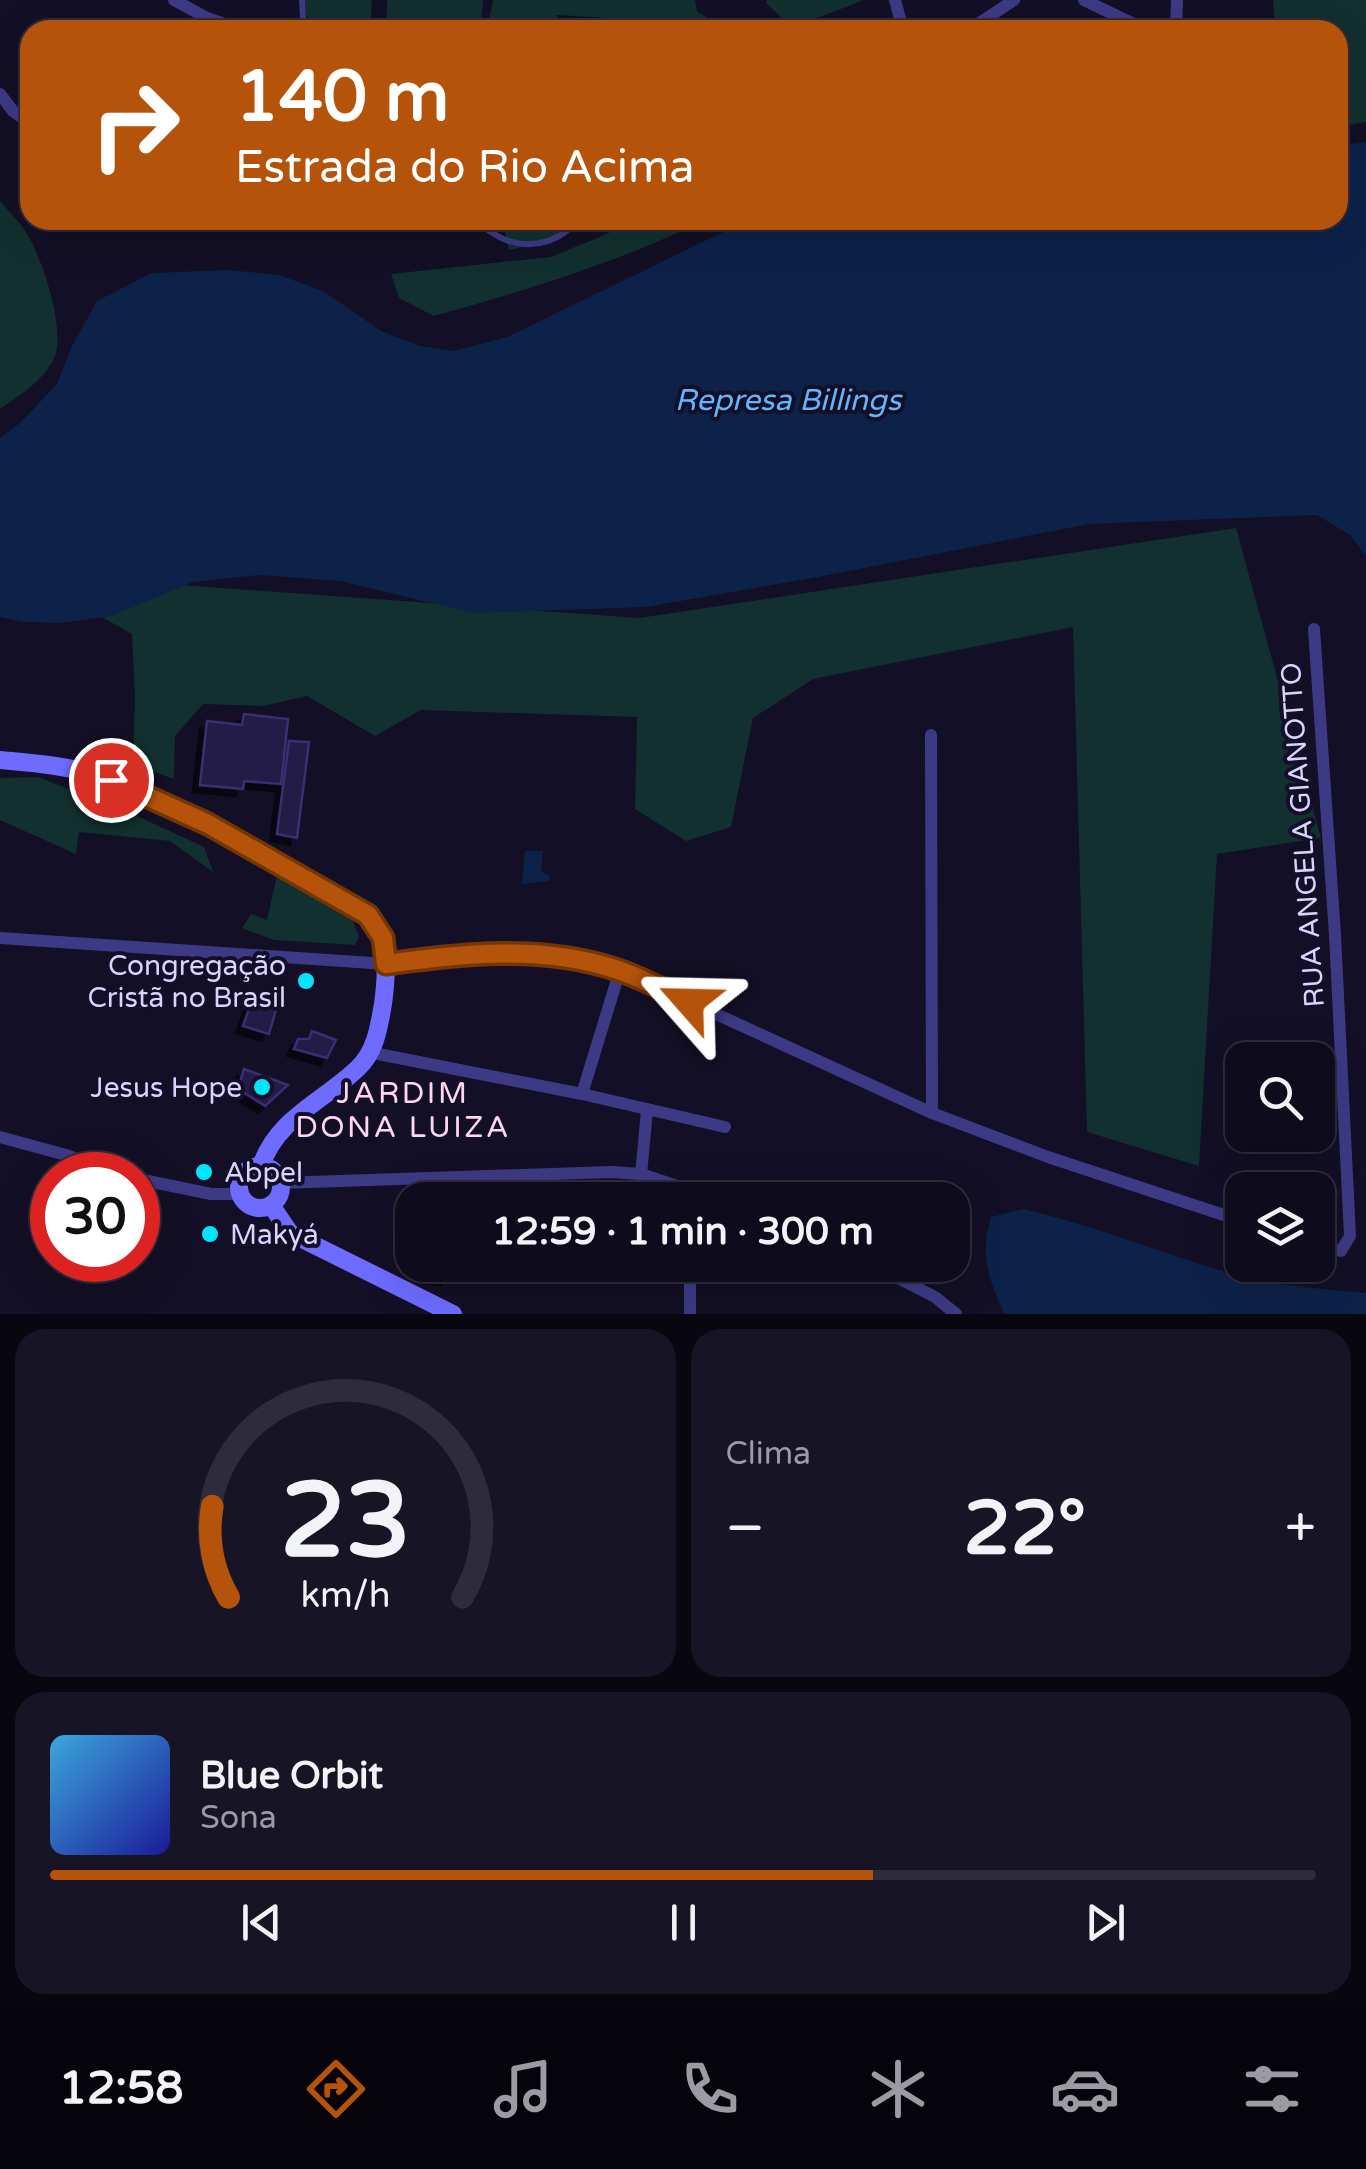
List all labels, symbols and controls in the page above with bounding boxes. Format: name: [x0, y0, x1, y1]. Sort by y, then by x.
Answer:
text: 140 m: [235, 56, 449, 140]
icon: right: [70, 60, 200, 190]
text: Estrada do Rio Acima: [235, 141, 695, 195]
water label: Represa Billings: [675, 382, 904, 419]
street label: RUA ANGELA GIANOTTO: [1274, 661, 1332, 1008]
pin: [69, 738, 154, 823]
icon: arrive: [84, 753, 139, 808]
place label: Congregação Cristã no Brasil: [88, 949, 286, 1015]
position arrow: [637, 950, 741, 1054]
marker: Congregação Cristã no Brasil: [295, 970, 317, 992]
map controls: [1225, 1042, 1335, 1282]
button: search: [1225, 1042, 1335, 1152]
place label: Jesus Hope: [91, 1071, 242, 1105]
district label: JARDIM DONA LUIZA: [295, 1075, 511, 1146]
marker: Jesus Hope: [251, 1076, 273, 1098]
speed limit sign: 30: [30, 1152, 160, 1282]
place label: Abpel: [224, 1156, 303, 1190]
marker: Abpel: [193, 1161, 215, 1183]
button: layers: [1225, 1172, 1335, 1282]
text: 12:59 · 1 min · 300 m: [491, 1209, 874, 1255]
place label: Makyá: [230, 1218, 319, 1252]
marker: Makyá: [199, 1223, 221, 1245]
text: Clima: [726, 1435, 811, 1473]
text: 23: [280, 1460, 411, 1585]
text: 22°: [964, 1484, 1086, 1574]
text: −: [726, 1496, 765, 1562]
text: +: [1285, 1496, 1316, 1562]
text: km/h: [300, 1574, 390, 1617]
text: Blue Orbit: [200, 1753, 383, 1799]
text: Sona: [200, 1799, 277, 1837]
icon: previous: [234, 1895, 289, 1950]
icon: pause: [656, 1895, 711, 1950]
icon: next: [1078, 1895, 1133, 1950]
icon: directions: [301, 2054, 371, 2124]
icon: music: [488, 2054, 558, 2124]
icon: phone: [675, 2054, 745, 2124]
icon: climate: [863, 2054, 933, 2124]
icon: car: [1050, 2054, 1120, 2124]
icon: filters: [1237, 2054, 1307, 2124]
text: 12:58: [59, 2062, 183, 2116]

